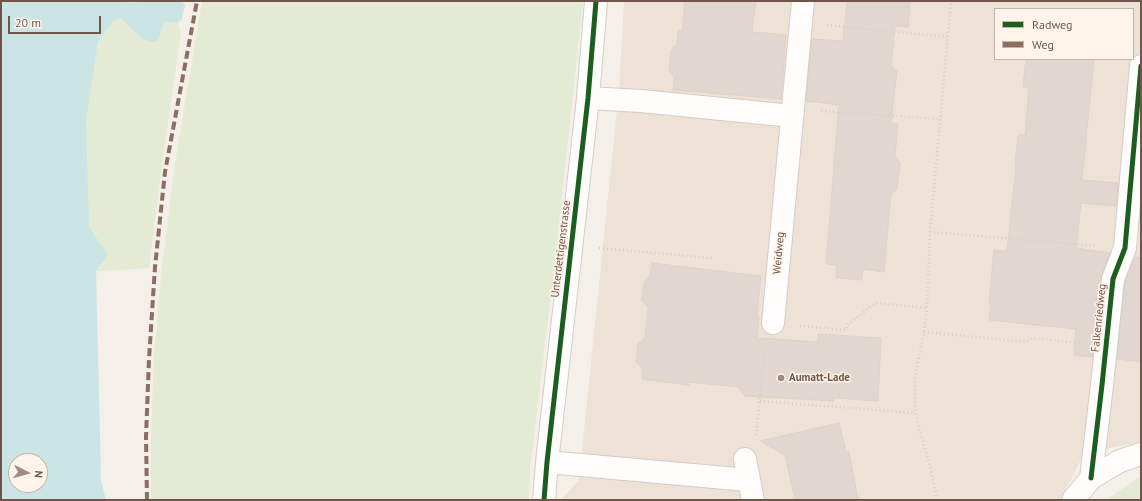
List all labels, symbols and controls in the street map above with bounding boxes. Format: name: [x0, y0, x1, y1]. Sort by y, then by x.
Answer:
scale bar: [10, 8, 103, 34]
legend: [994, 8, 1134, 60]
text: 20 m: [15, 15, 41, 30]
text: Radweg: [1032, 17, 1073, 32]
text: Weg: [1032, 37, 1054, 52]
street label: Unterdettigenstrasse: [548, 200, 574, 298]
street label: Weidweg: [771, 231, 787, 275]
street label: Falkenriedweg: [1089, 283, 1109, 353]
place label: Aumatt-Lade: [789, 371, 850, 385]
marker: Aumatt-Lade: [776, 373, 786, 383]
north arrow: [8, 453, 48, 493]
text: N: [32, 470, 46, 478]

